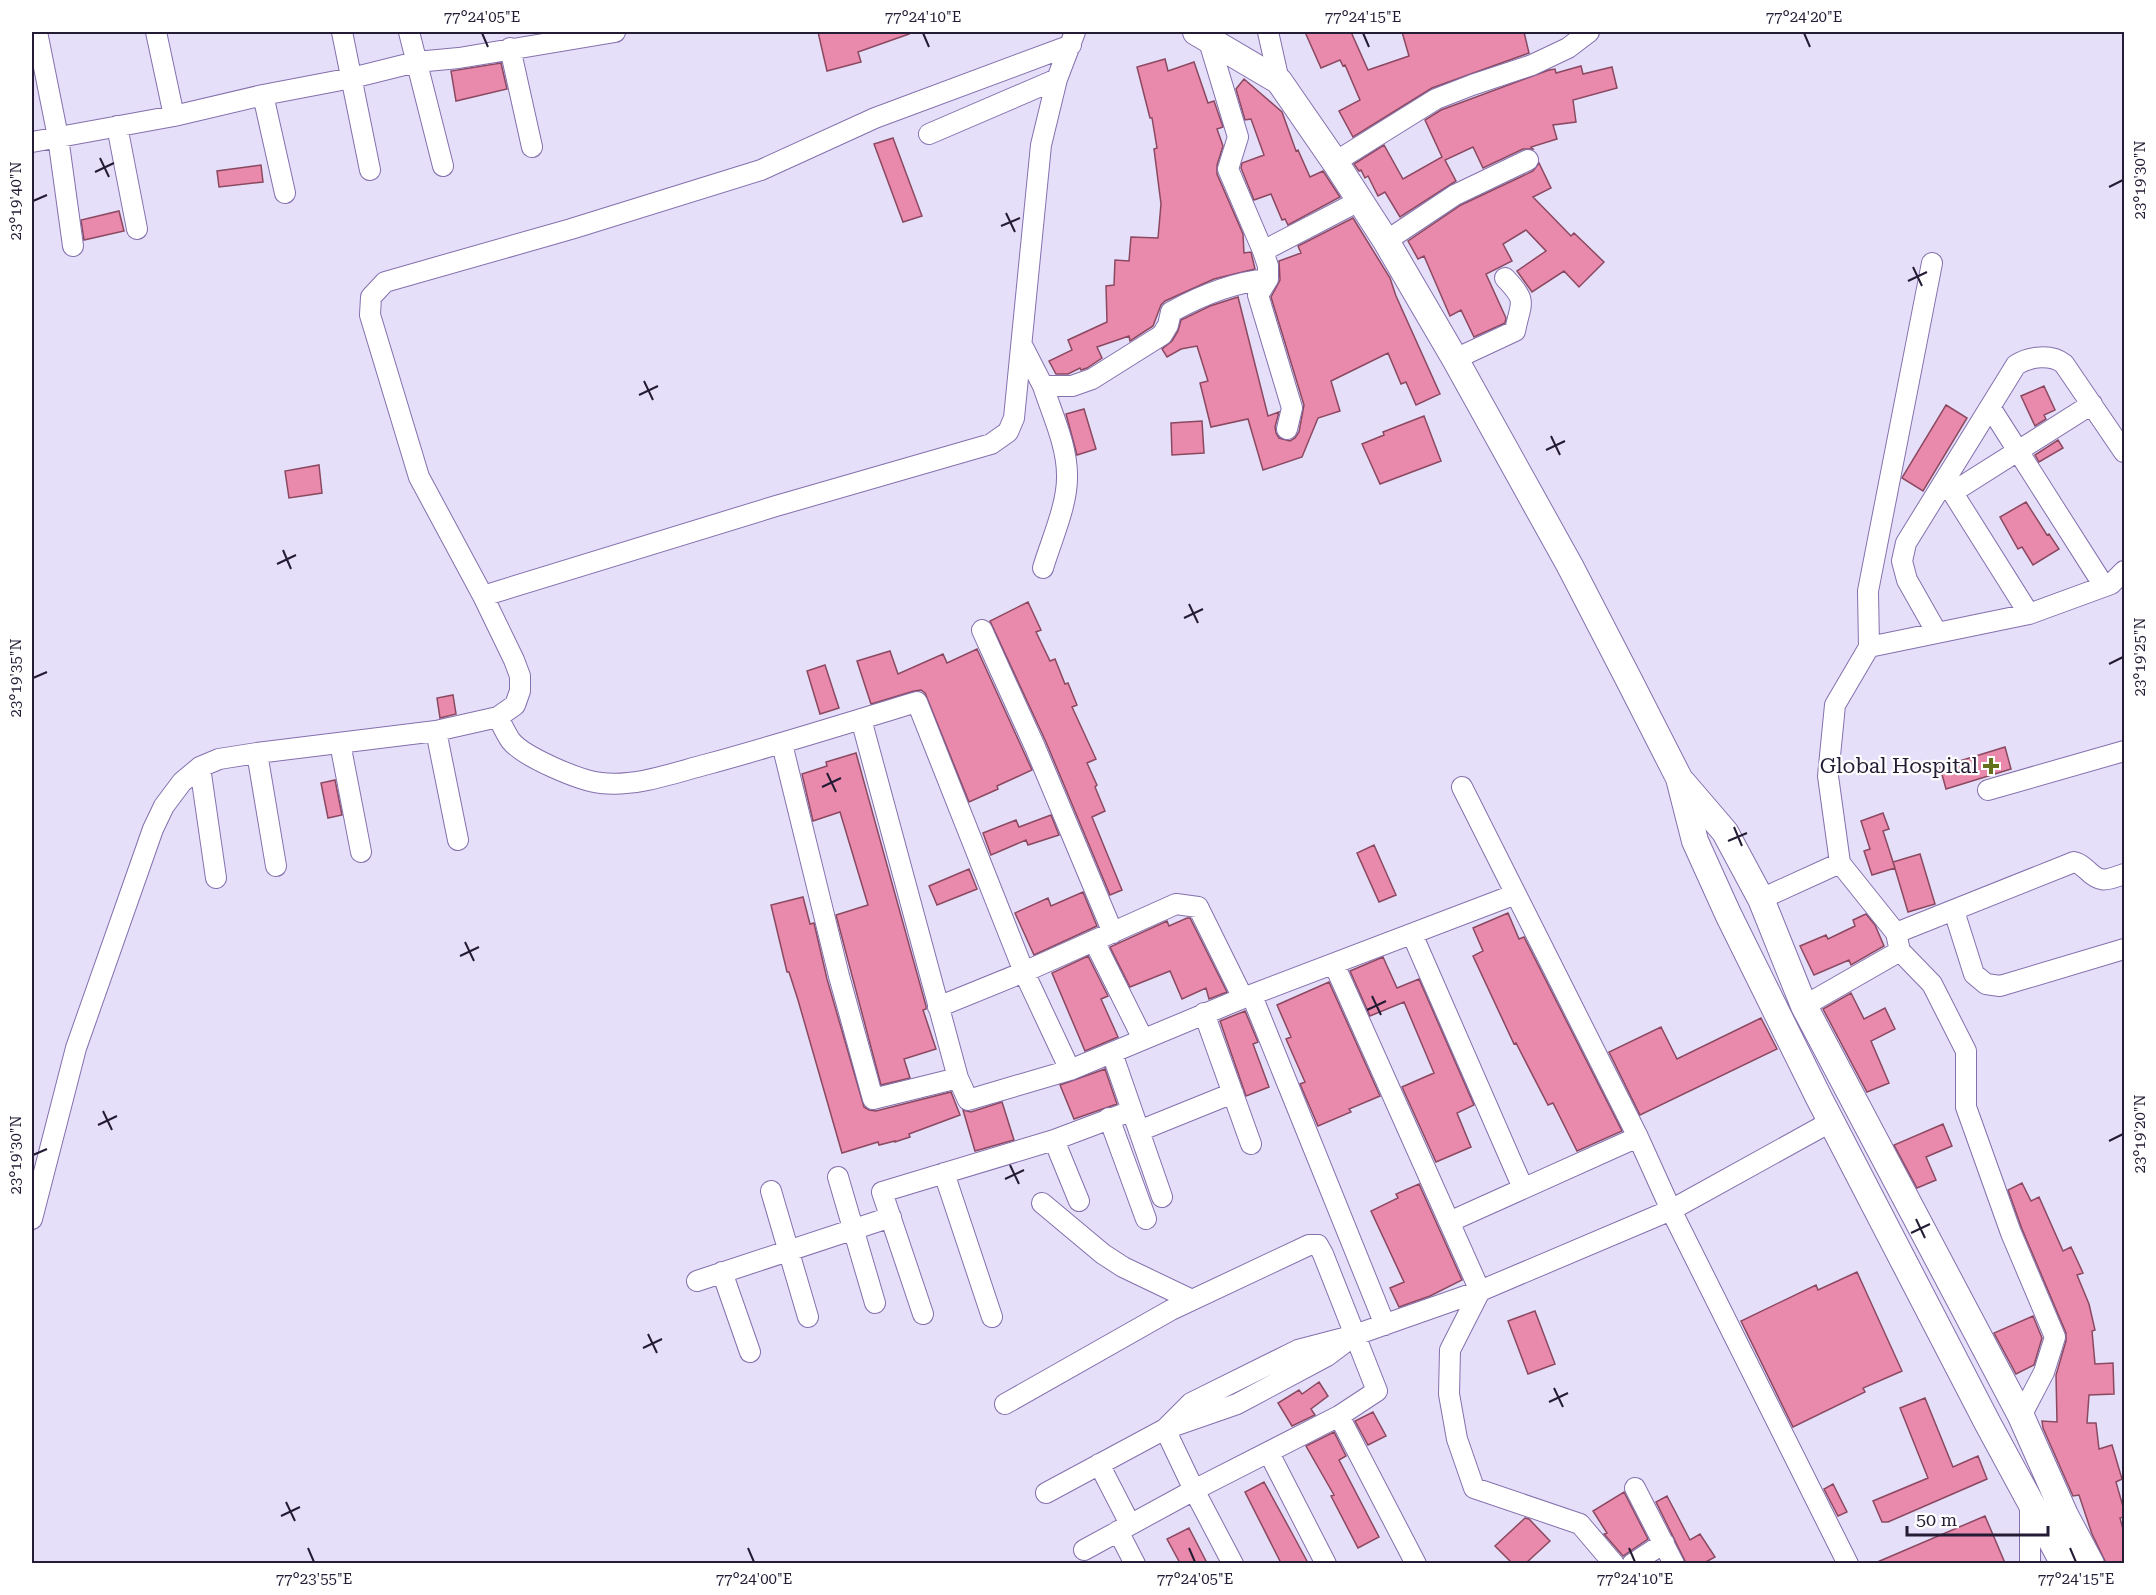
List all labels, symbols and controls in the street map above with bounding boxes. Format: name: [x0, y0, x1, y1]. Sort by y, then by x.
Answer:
text: 77°24'05"E: [444, 8, 520, 26]
text: 77°24'10"E: [885, 8, 961, 26]
text: 77°24'15"E: [1325, 8, 1401, 26]
text: 77°24'20"E: [1766, 8, 1842, 26]
text: 23°19'30"N: [2131, 140, 2149, 220]
text: 23°19'40"N: [7, 161, 25, 241]
text: 23°19'25"N: [2131, 617, 2149, 697]
text: 23°19'35"N: [7, 638, 25, 718]
place label: Global Hospital: [1820, 754, 1979, 778]
marker: Global Hospital: [1982, 757, 2000, 775]
text: 23°19'20"N: [2131, 1094, 2149, 1174]
text: 23°19'30"N: [7, 1115, 25, 1195]
scale bar: [1907, 1499, 2048, 1537]
text: 50 m: [1916, 1509, 1957, 1530]
text: 77°23'55"E: [276, 1570, 352, 1588]
text: 77°24'00"E: [716, 1570, 792, 1588]
text: 77°24'05"E: [1157, 1570, 1233, 1588]
text: 77°24'10"E: [1597, 1570, 1673, 1588]
text: 77°24'15"E: [2038, 1570, 2114, 1588]

